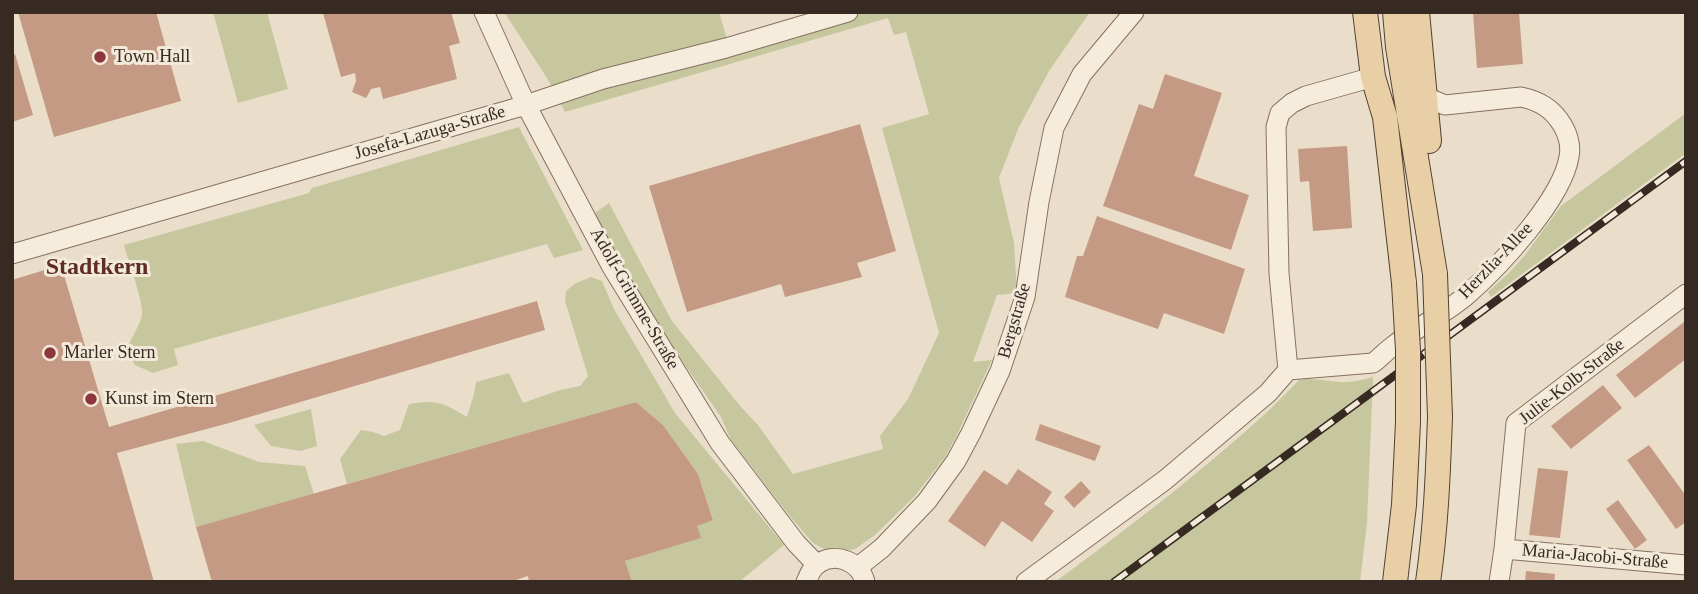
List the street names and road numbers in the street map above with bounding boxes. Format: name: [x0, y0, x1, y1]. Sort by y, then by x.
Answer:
street label: Josefa-Lazuga-Straße: [352, 101, 508, 165]
street label: Herzlia-Allee: [1454, 218, 1538, 304]
street label: Adolf-Grimme-Straße: [585, 224, 683, 374]
street label: Bergstraße: [994, 281, 1036, 361]
street label: Julie-Kolb-Straße: [1515, 334, 1629, 430]
street label: Maria-Jacobi-Straße: [1521, 540, 1669, 574]

